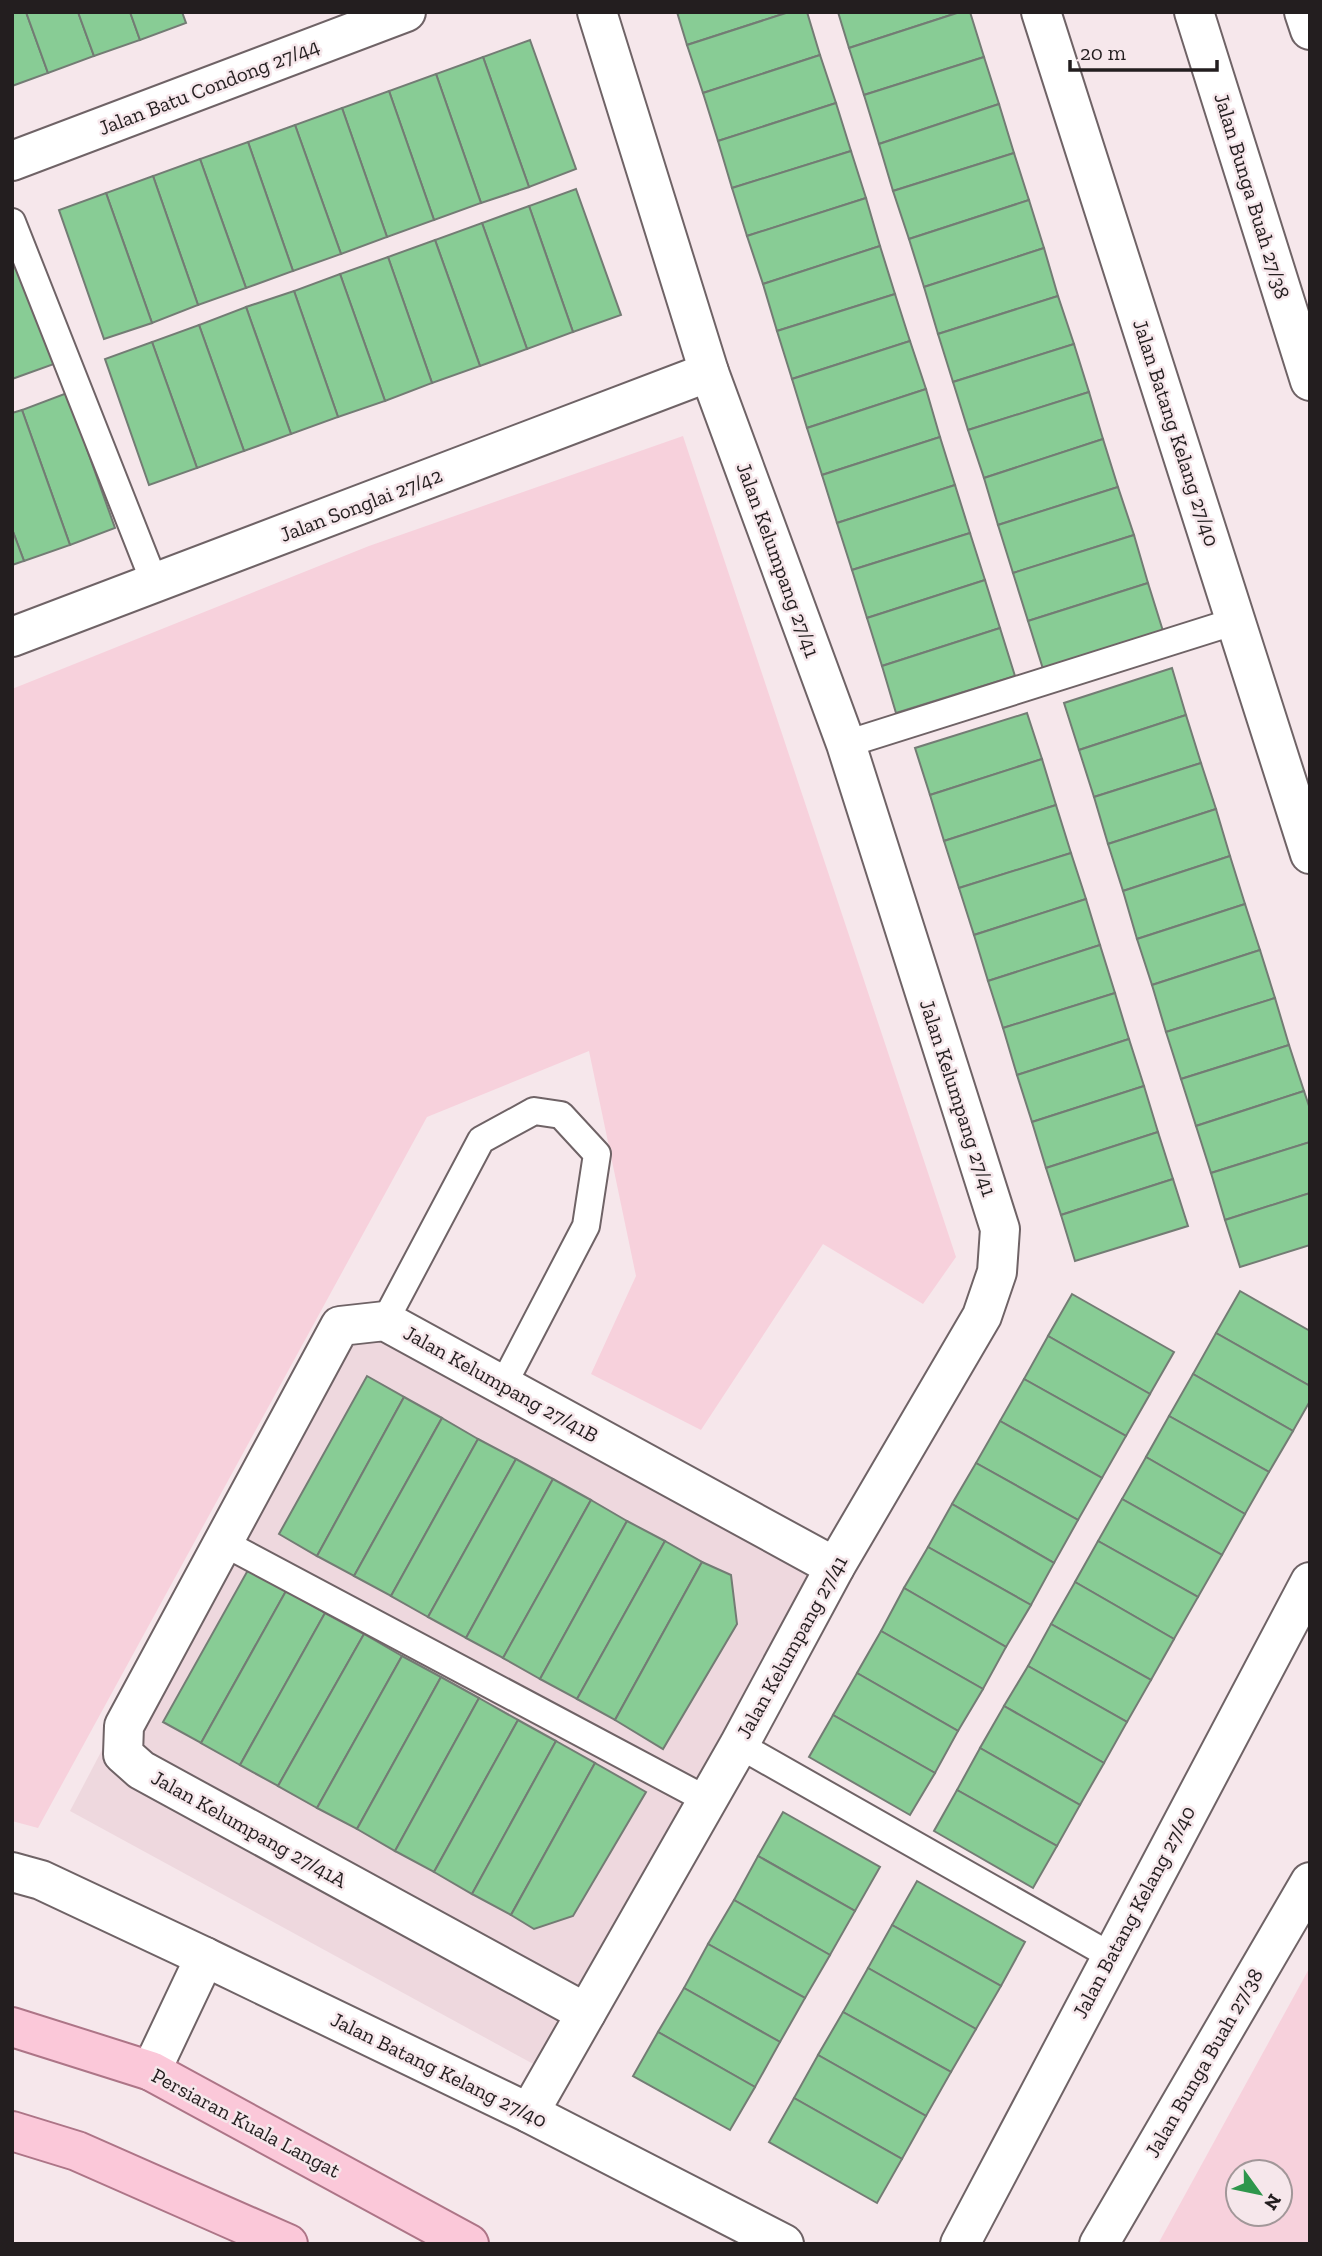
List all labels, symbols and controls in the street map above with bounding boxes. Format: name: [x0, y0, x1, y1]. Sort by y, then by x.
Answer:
scale bar: [1070, 28, 1217, 72]
street label: Jalan Batu Condong 27/44: [95, 33, 323, 140]
text: 20 m: [1080, 40, 1126, 65]
street label: Jalan Bunga Buah 27/38: [1209, 90, 1296, 302]
street label: Jalan Batang Kelang 27/40: [1128, 316, 1225, 550]
street label: Jalan Kelumpang 27/41: [732, 459, 825, 661]
street label: Jalan Songlai 27/42: [276, 462, 446, 547]
street label: Jalan Kelumpang 27/41: [915, 996, 1002, 1200]
street label: Jalan Kelumpang 27/41B: [400, 1320, 603, 1447]
street label: Jalan Kelumpang 27/41: [731, 1551, 852, 1743]
street label: Jalan Kelumpang 27/41A: [147, 1764, 352, 1893]
street label: Jalan Batang Kelang 27/40: [1067, 1801, 1200, 2022]
street label: Jalan Bunga Buah 27/38: [1139, 1964, 1268, 2162]
street label: Jalan Batang Kelang 27/40: [327, 2006, 551, 2133]
street label: Persiaran Kuala Langat: [148, 2062, 345, 2183]
north arrow: [1224, 2158, 1294, 2228]
text: N: [1259, 2190, 1286, 2214]

